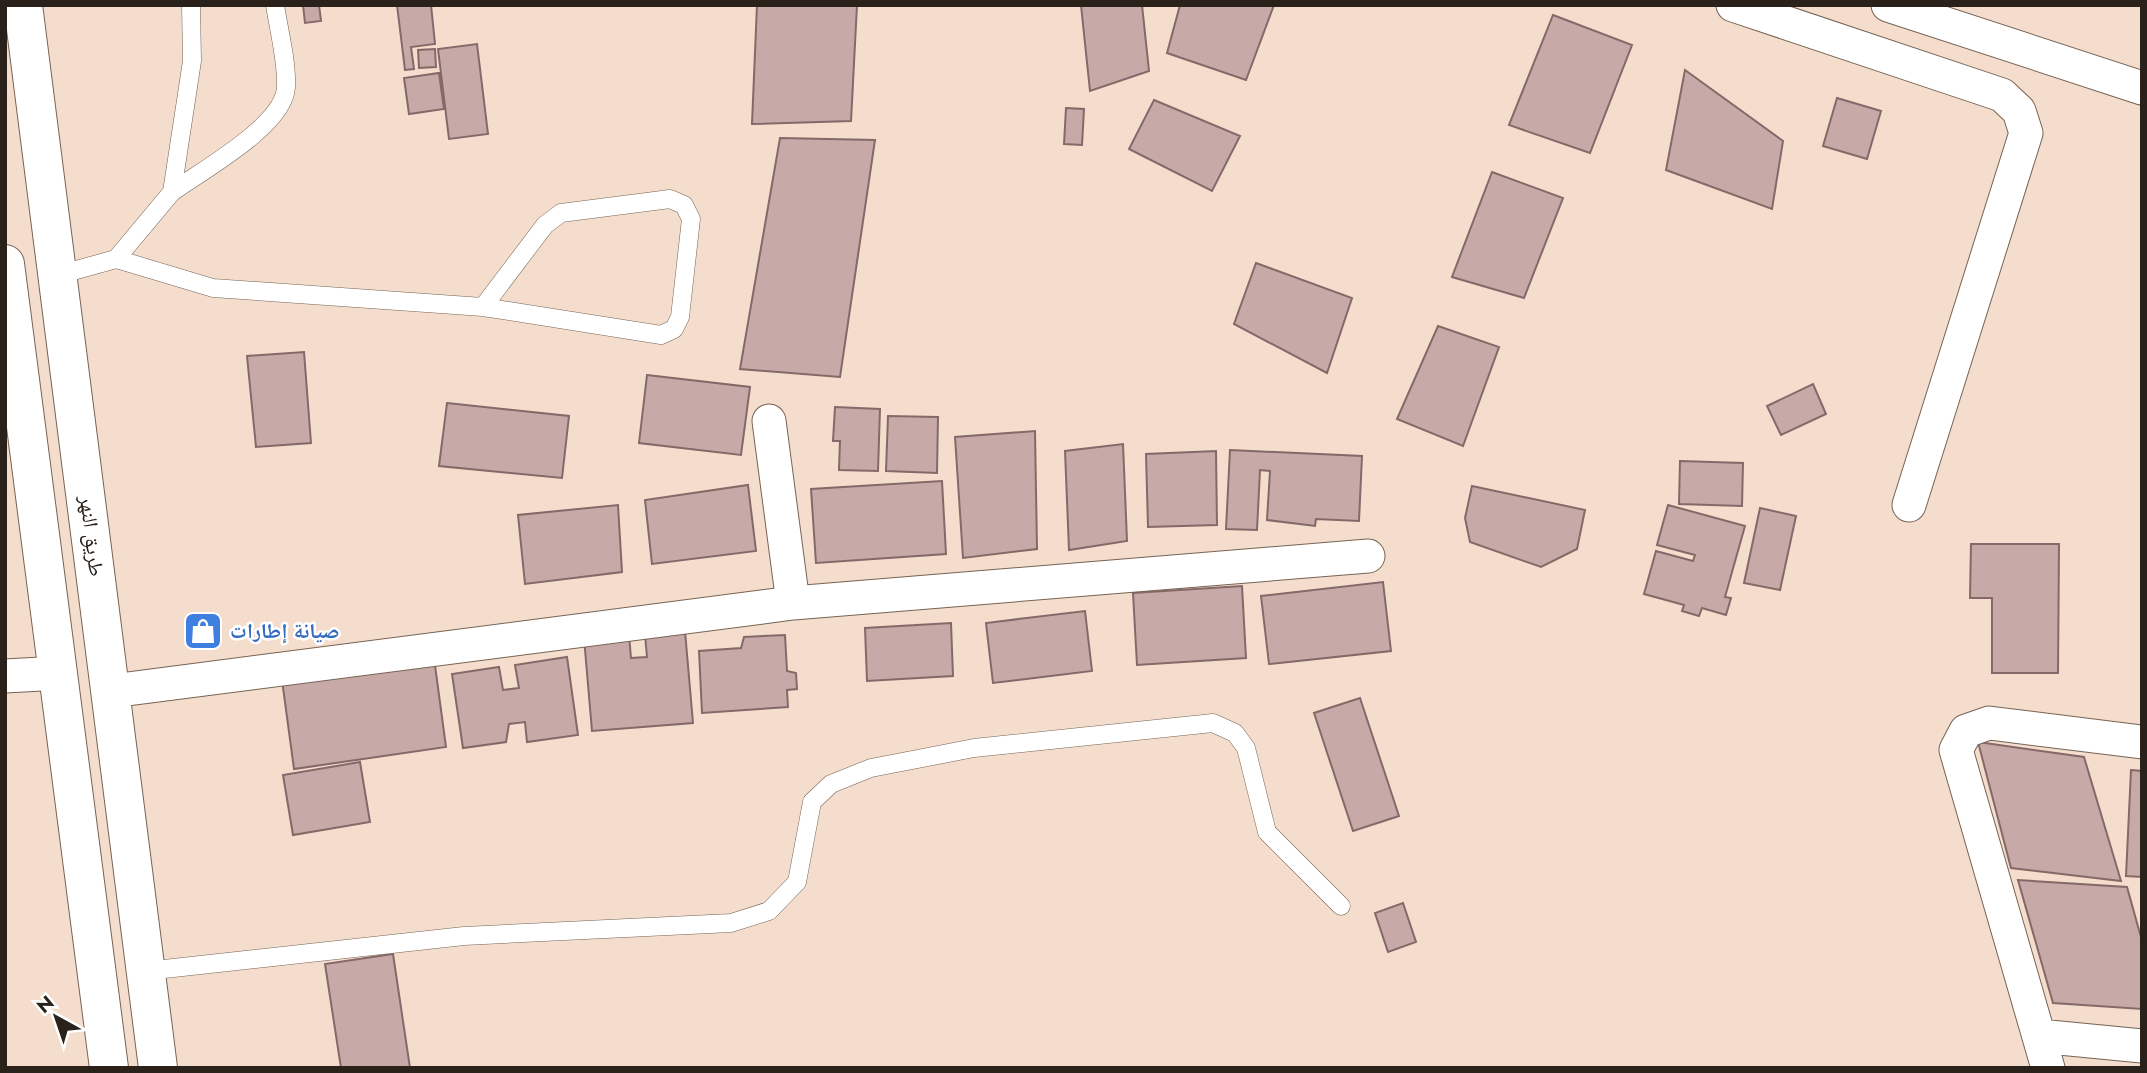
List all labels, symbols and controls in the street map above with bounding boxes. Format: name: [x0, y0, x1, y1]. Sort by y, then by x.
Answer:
street label: طريق النهر: [72, 493, 112, 578]
shop icon: صيانة إطارات: [182, 610, 224, 652]
place label: صيانة إطارات: [230, 616, 340, 646]
north arrow: [21, 982, 91, 1052]
text: N: [31, 989, 60, 1020]

